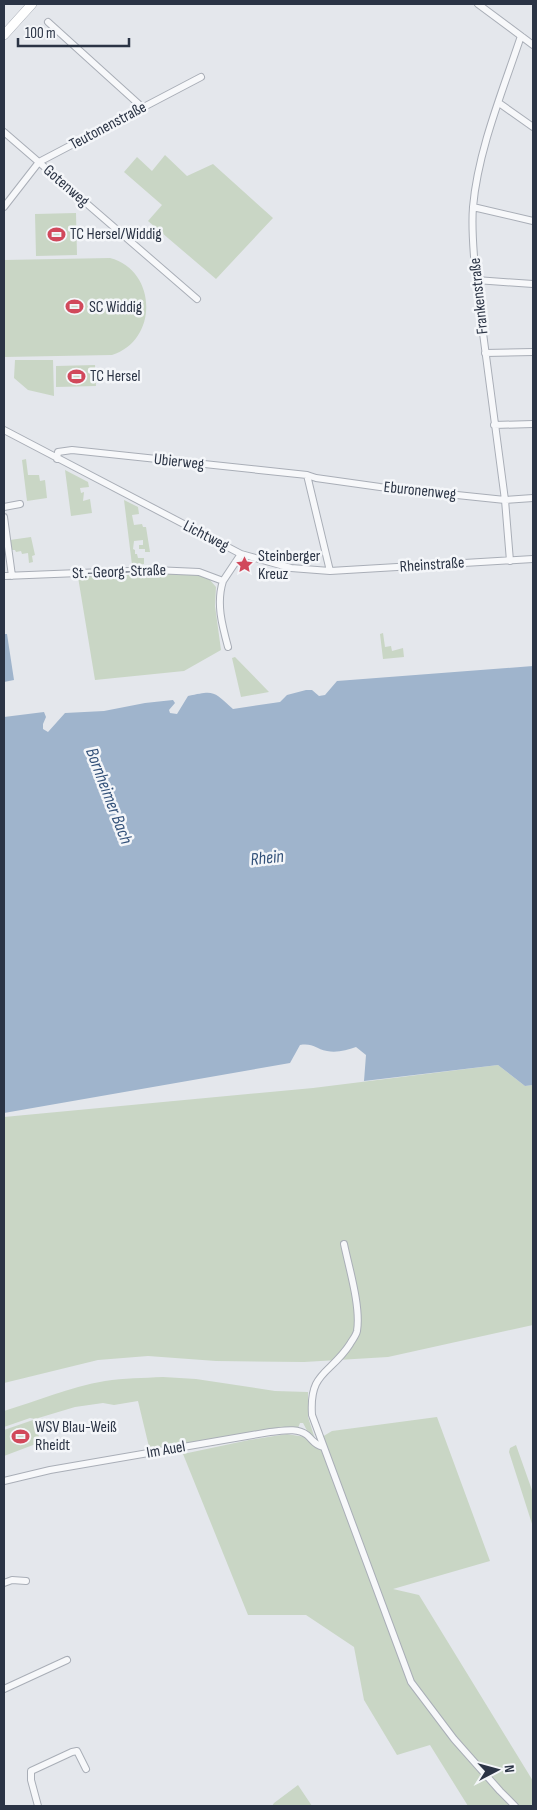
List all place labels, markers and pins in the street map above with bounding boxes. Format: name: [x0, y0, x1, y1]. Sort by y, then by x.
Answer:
sports icon: TC Hersel/Widdig: [46, 224, 66, 244]
place label: TC Hersel/Widdig: [70, 225, 162, 244]
sports icon: SC Widdig: [65, 297, 85, 317]
place label: SC Widdig: [89, 298, 142, 317]
sports icon: TC Hersel: [66, 366, 86, 386]
place label: TC Hersel: [90, 367, 141, 386]
place label: Steinberger Kreuz: [258, 547, 321, 584]
place icon: Steinberger Kreuz: [234, 555, 254, 575]
place label: WSV Blau-Weiß Rheidt: [35, 1418, 117, 1455]
sports icon: WSV Blau-Weiß Rheidt: [11, 1426, 31, 1446]

